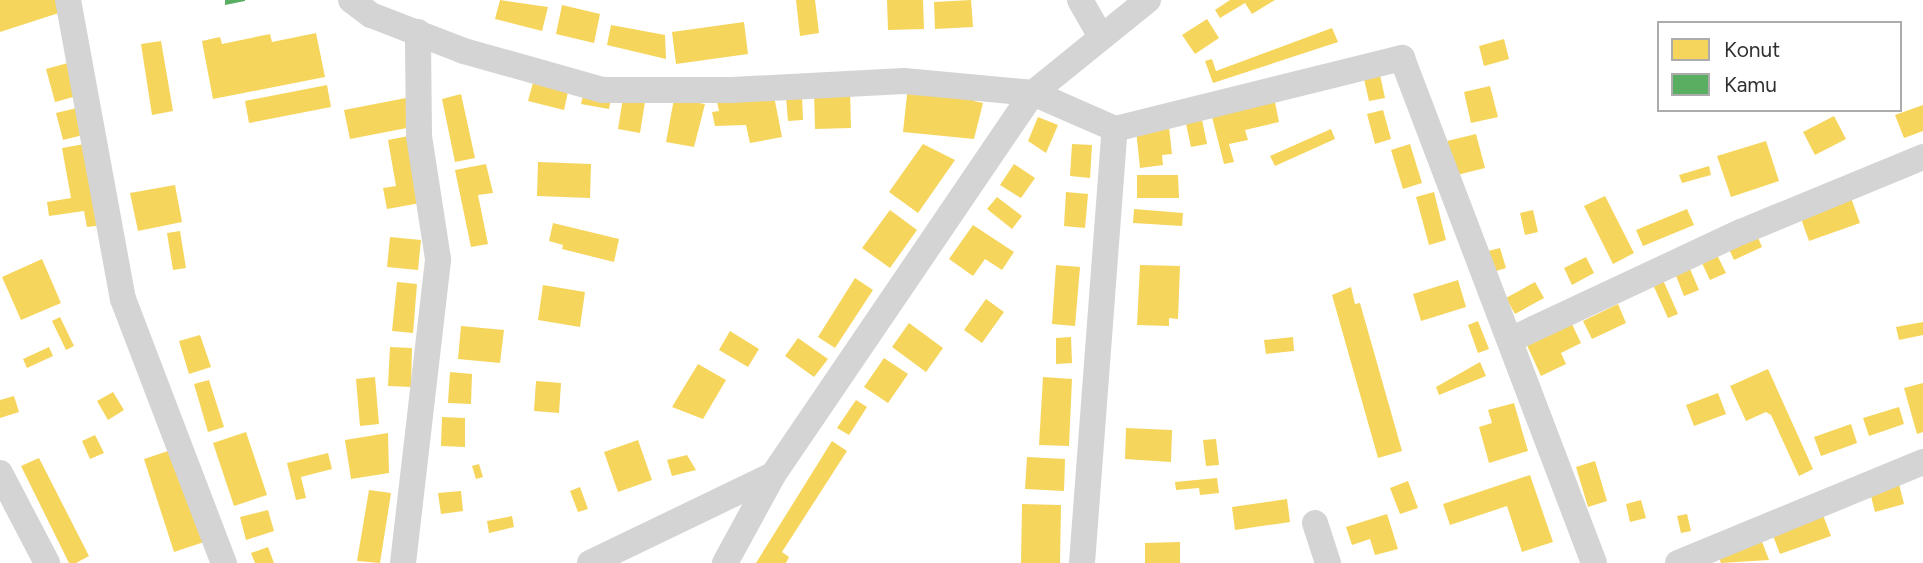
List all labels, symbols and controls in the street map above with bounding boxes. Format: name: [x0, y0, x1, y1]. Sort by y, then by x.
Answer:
legend: [1657, 21, 1902, 112]
text: Konut: [1724, 37, 1780, 62]
text: Kamu: [1724, 72, 1777, 97]

